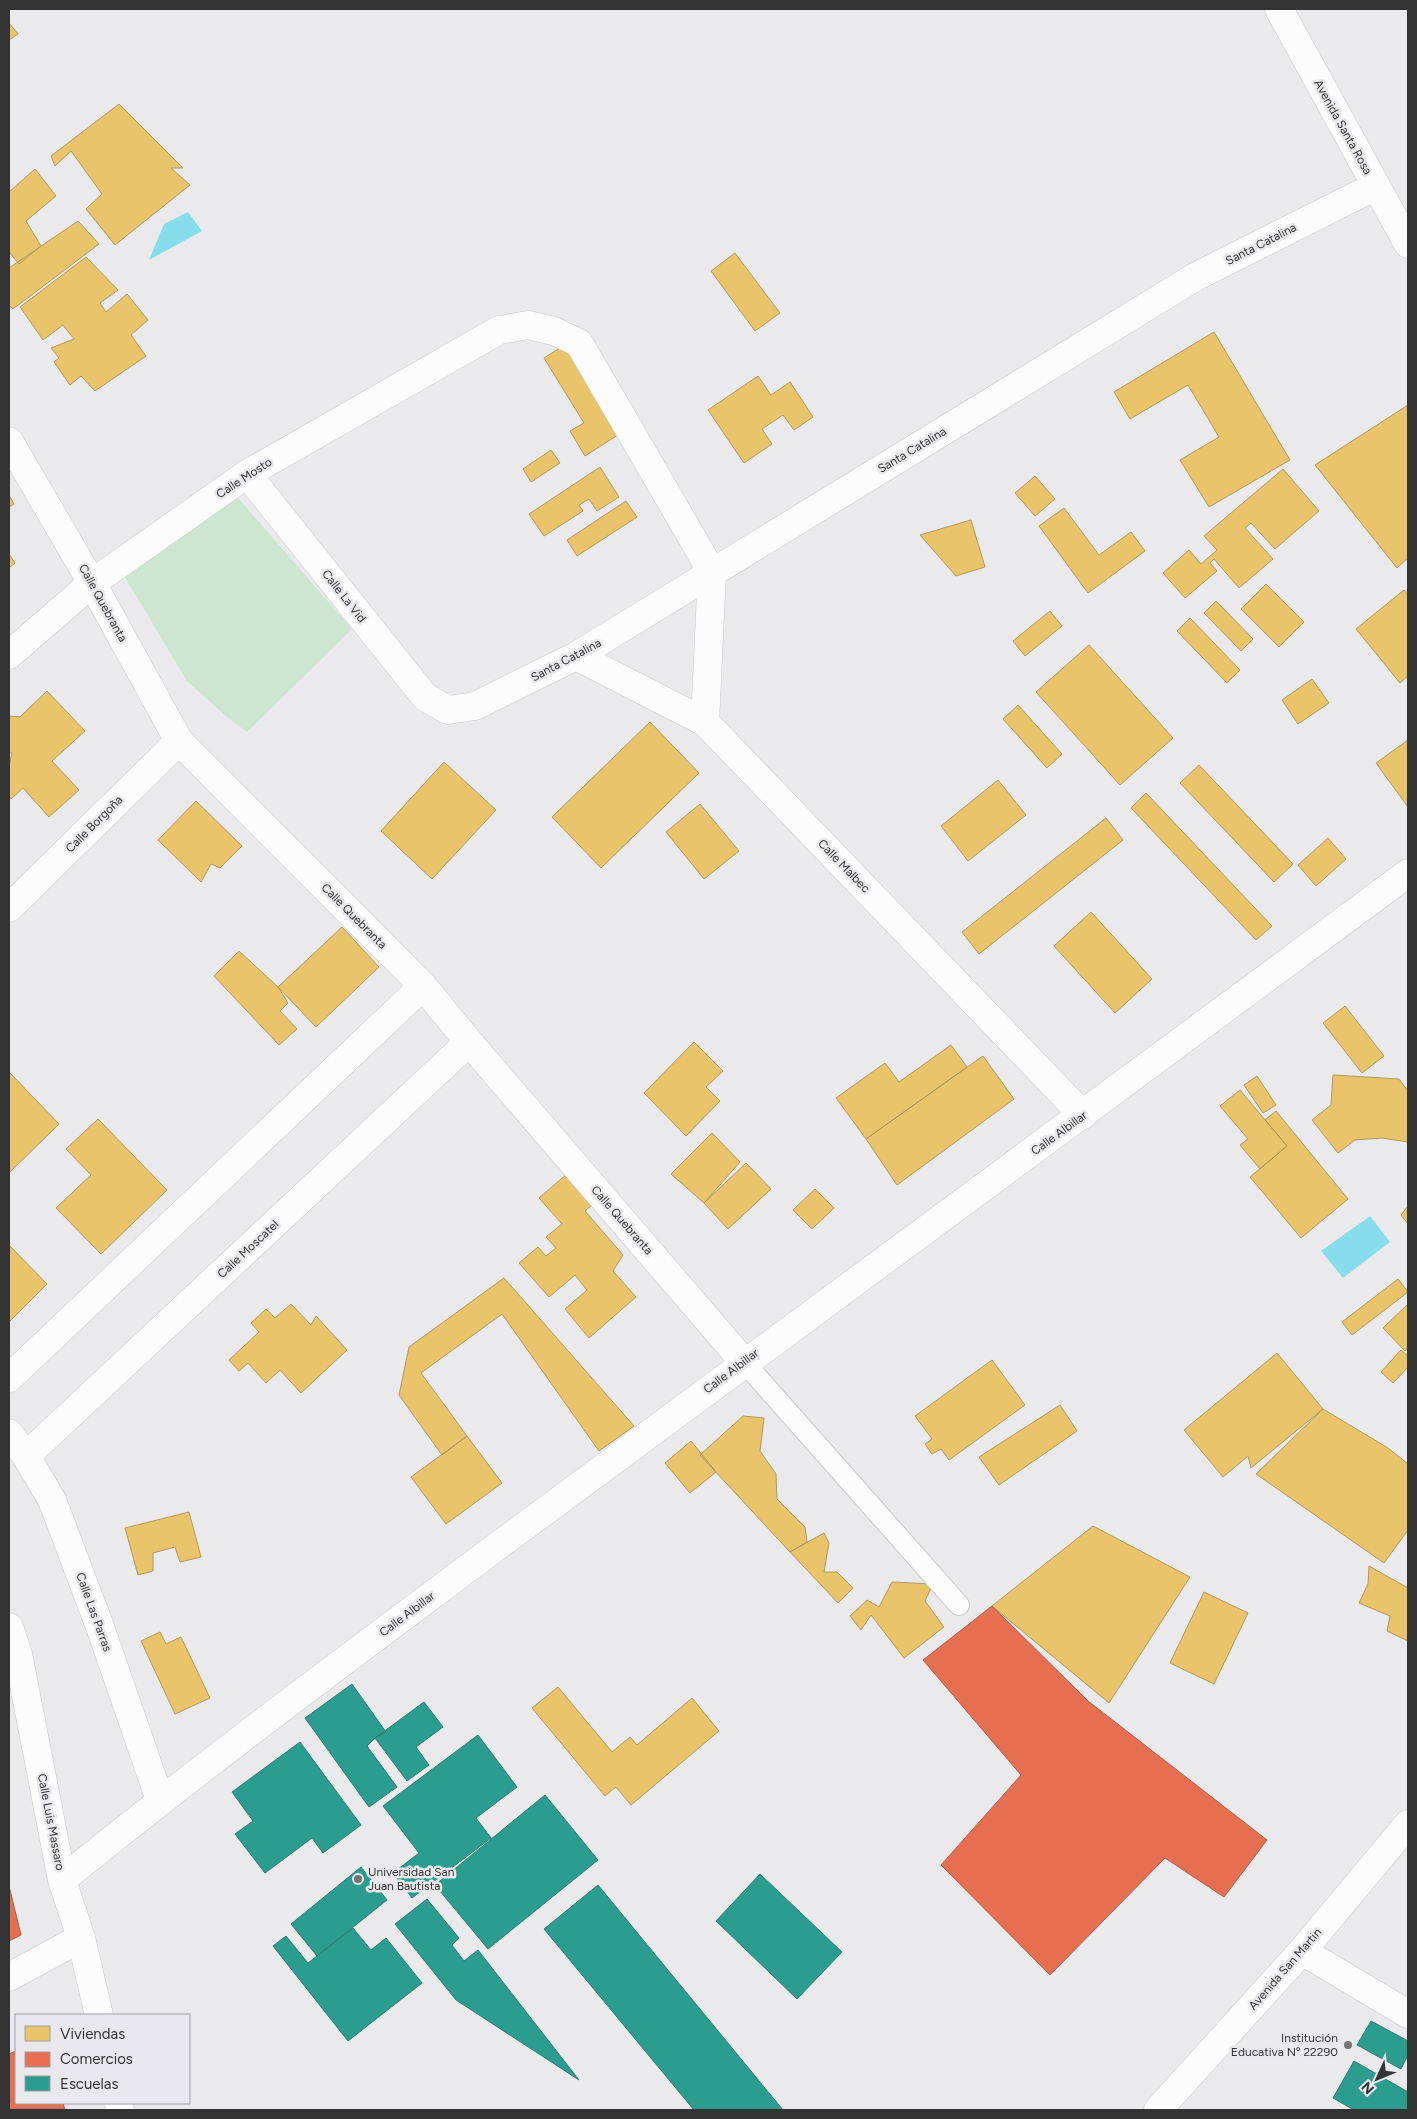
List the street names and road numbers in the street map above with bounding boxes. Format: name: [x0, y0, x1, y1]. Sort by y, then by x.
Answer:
street label: Avenida Santa Rosa: [1311, 77, 1375, 177]
street label: Santa Catalina: [1223, 220, 1299, 268]
street label: Santa Catalina: [875, 424, 949, 476]
street label: Calle Mosto: [213, 455, 275, 501]
street label: Calle Quebranta: [76, 562, 130, 644]
street label: Calle La Vid: [319, 567, 369, 625]
street label: Santa Catalina: [529, 636, 603, 684]
street label: Calle Borgoña: [63, 793, 125, 855]
street label: Calle Malbec: [815, 836, 873, 896]
street label: Calle Quebranta: [318, 880, 390, 952]
street label: Calle Albillar: [1028, 1108, 1090, 1158]
street label: Calle Quebranta: [588, 1183, 656, 1257]
street label: Calle Moscatel: [214, 1217, 282, 1281]
street label: Calle Albillar: [701, 1346, 761, 1396]
street label: Calle Las Parras: [73, 1570, 115, 1654]
street label: Calle Albillar: [377, 1589, 437, 1639]
street label: Calle Luis Massaro: [35, 1772, 67, 1872]
street label: Avenida San Martin: [1246, 1925, 1325, 2013]

